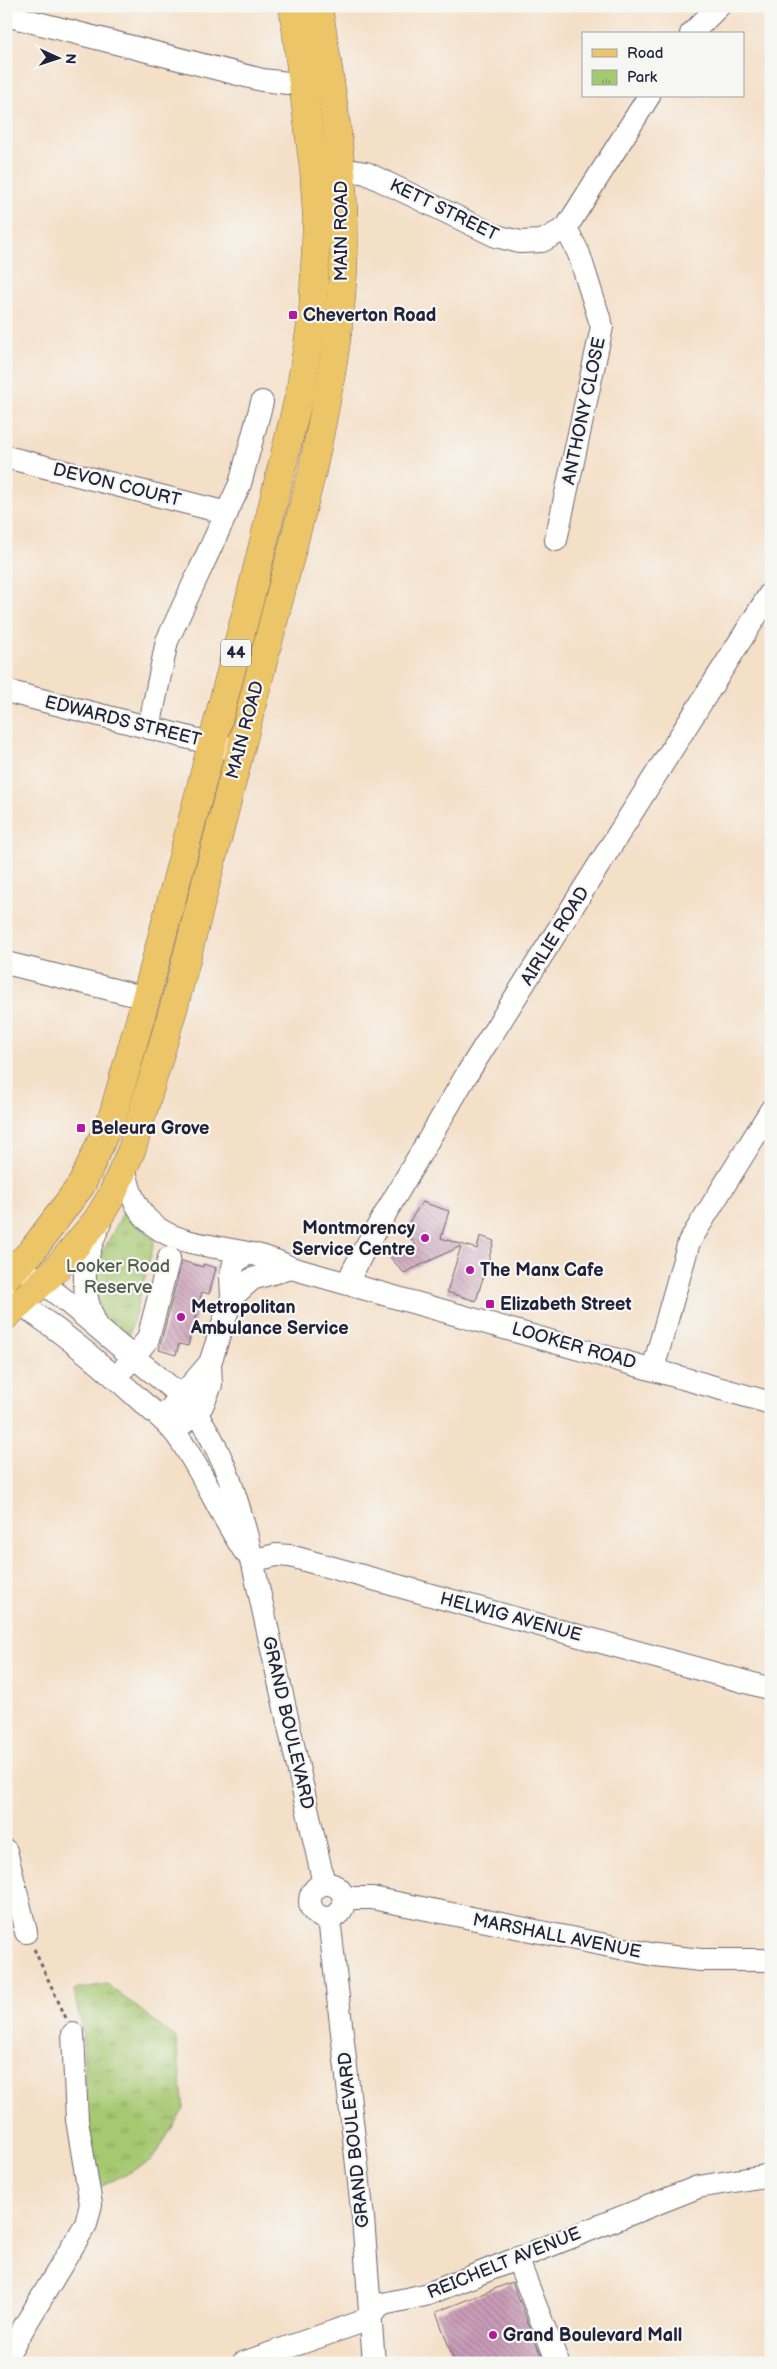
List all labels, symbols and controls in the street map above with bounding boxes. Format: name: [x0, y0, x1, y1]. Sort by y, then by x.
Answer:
north arrow: [32, 32, 82, 82]
legend: [582, 32, 744, 98]
text: Road: [627, 44, 663, 63]
text: N: [62, 53, 79, 64]
text: Park: [627, 68, 658, 87]
street label: KETT STREET: [386, 175, 502, 245]
street label: MAIN ROAD: [331, 181, 352, 281]
place label: Cheverton Road: [303, 305, 436, 326]
marker: Cheverton Road: [287, 309, 299, 321]
street label: ANTHONY CLOSE: [558, 335, 610, 487]
street label: DEVON COURT: [51, 459, 183, 511]
road number: 44: [221, 640, 251, 666]
street label: MAIN ROAD: [222, 679, 268, 781]
street label: EDWARDS STREET: [43, 691, 204, 751]
street label: AIRLIE ROAD: [516, 883, 594, 989]
place label: Beleura Grove: [91, 1118, 209, 1139]
marker: Beleura Grove: [75, 1122, 87, 1134]
place label: Montmorency Service Centre: [292, 1218, 416, 1260]
marker: Montmorency Service Centre: [419, 1232, 431, 1244]
park label: Looker Road Reserve: [66, 1256, 170, 1298]
place label: The Manx Cafe: [480, 1260, 604, 1281]
marker: The Manx Cafe: [464, 1264, 476, 1276]
place label: Elizabeth Street: [500, 1294, 631, 1315]
place label: Metropolitan Ambulance Service: [190, 1297, 349, 1339]
marker: Elizabeth Street: [484, 1298, 496, 1310]
marker: Metropolitan Ambulance Service: [175, 1311, 187, 1323]
street label: LOOKER ROAD: [509, 1318, 639, 1374]
street label: HELWIG AVENUE: [438, 1588, 584, 1646]
street label: GRAND BOULEVARD: [258, 1634, 318, 1812]
street label: MARSHALL AVENUE: [471, 1909, 643, 1963]
street label: GRAND BOULEVARD: [334, 2051, 374, 2229]
street label: REICHELT AVENUE: [424, 2223, 584, 2303]
place label: Grand Boulevard Mall: [503, 2325, 682, 2346]
marker: Grand Boulevard Mall: [487, 2329, 499, 2341]

